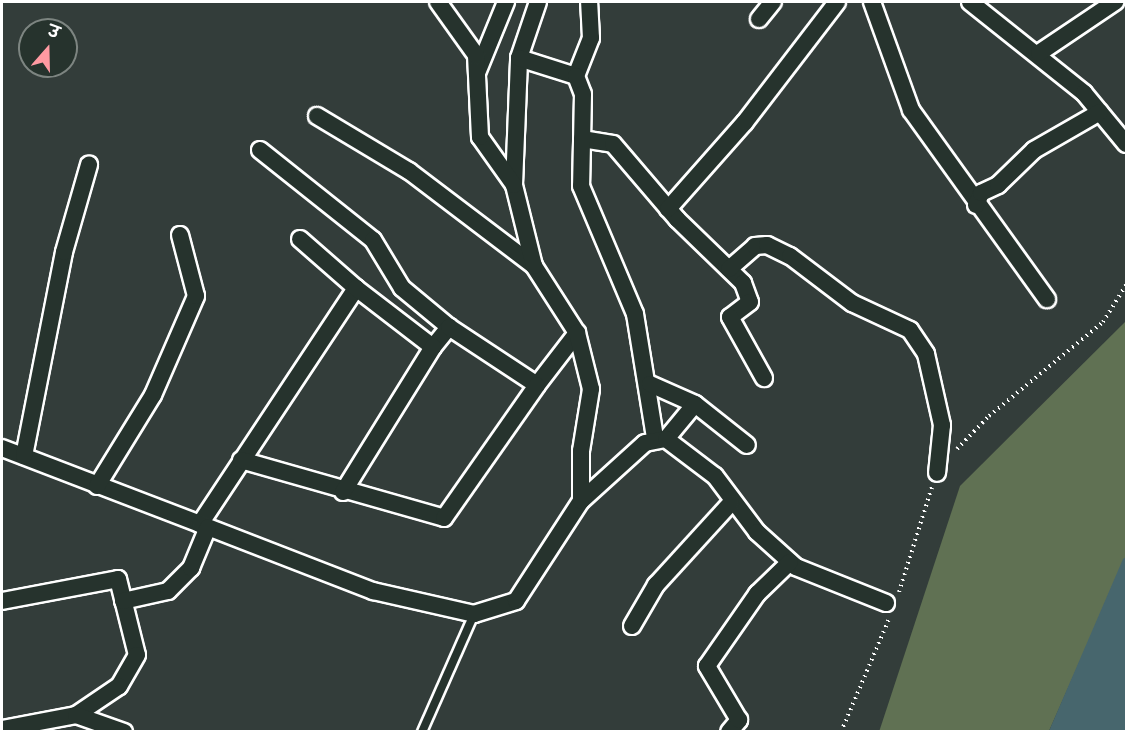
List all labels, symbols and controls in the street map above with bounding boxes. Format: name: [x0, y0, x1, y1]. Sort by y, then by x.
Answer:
north arrow: [18, 18, 78, 78]
text: उ: [45, 22, 62, 43]

